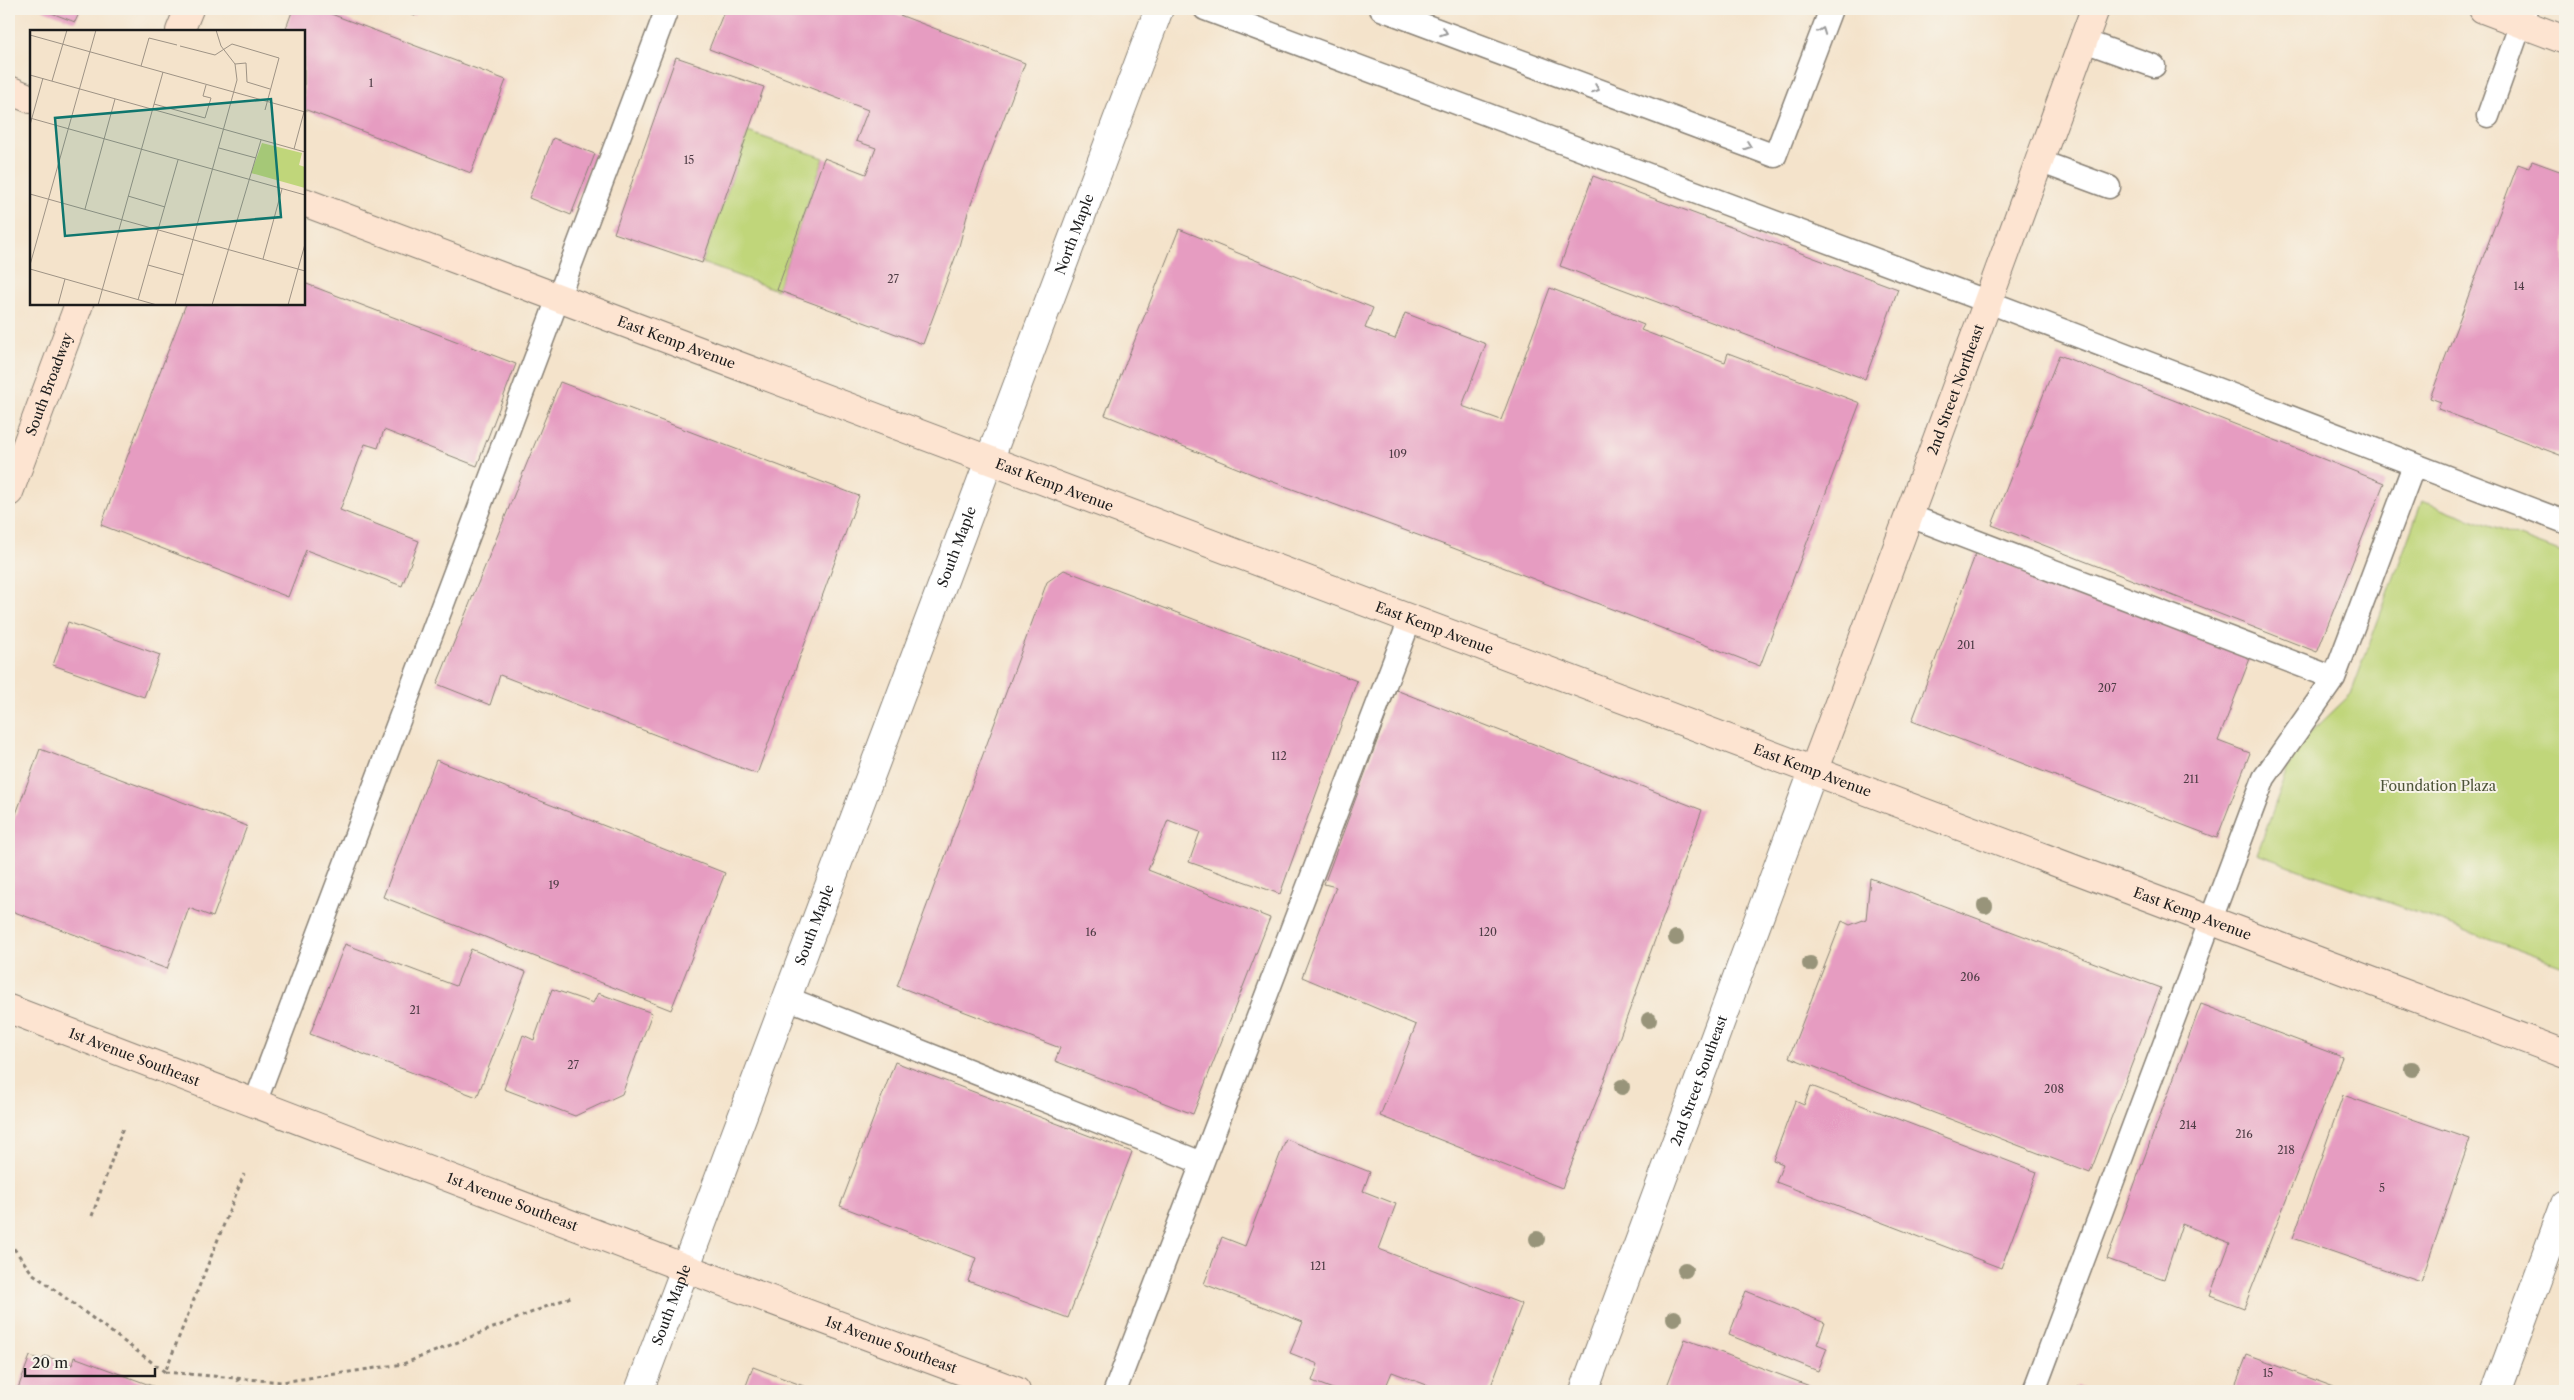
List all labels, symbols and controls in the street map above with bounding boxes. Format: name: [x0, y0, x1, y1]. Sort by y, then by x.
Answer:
one-way arrow: [1439, 26, 1447, 36]
one-way arrow: [1816, 27, 1826, 36]
inset map: [30, 30, 305, 305]
house number: 1: [369, 76, 374, 90]
one-way arrow: [1591, 83, 1600, 93]
one-way arrow: [1743, 140, 1752, 150]
house number: 15: [684, 153, 694, 167]
street label: North Maple: [1051, 191, 1098, 277]
house number: 27: [887, 272, 899, 286]
house number: 14: [2514, 279, 2524, 293]
street label: East Kemp Avenue: [615, 312, 738, 373]
street label: 2nd Street Northeast: [1923, 321, 1988, 458]
street label: South Broadway: [22, 330, 77, 438]
house number: 109: [1389, 447, 1407, 461]
street label: East Kemp Avenue: [993, 454, 1116, 515]
street label: South Maple: [933, 504, 980, 590]
street label: East Kemp Avenue: [1373, 598, 1496, 658]
house number: 201: [1957, 638, 1975, 652]
house number: 207: [2098, 681, 2117, 695]
street label: East Kemp Avenue: [1751, 740, 1874, 801]
house number: 112: [1271, 749, 1287, 763]
house number: 211: [2183, 772, 2199, 786]
park label: Foundation Plaza: [2380, 777, 2497, 795]
house number: 19: [548, 878, 560, 892]
street label: South Maple: [791, 882, 838, 968]
street label: East Kemp Avenue: [2131, 883, 2254, 944]
house number: 16: [1085, 925, 1097, 939]
house number: 120: [1479, 925, 1497, 939]
house number: 206: [1960, 970, 1980, 984]
house number: 21: [410, 1003, 421, 1017]
street label: 2nd Street Southeast: [1666, 1013, 1731, 1148]
street label: 1st Avenue Southeast: [66, 1024, 202, 1090]
house number: 27: [567, 1058, 579, 1072]
house number: 208: [2044, 1082, 2064, 1096]
house number: 214: [2179, 1118, 2197, 1132]
house number: 216: [2235, 1127, 2253, 1141]
house number: 218: [2277, 1143, 2295, 1157]
street label: 1st Avenue Southeast: [444, 1169, 581, 1235]
house number: 5: [2379, 1181, 2385, 1195]
house number: 121: [1310, 1259, 1326, 1273]
street label: South Maple: [648, 1262, 695, 1348]
street label: 1st Avenue Southeast: [823, 1312, 960, 1377]
scale bar: [25, 1345, 155, 1377]
text: 20 m: [32, 1353, 68, 1372]
house number: 15: [2263, 1366, 2273, 1380]

